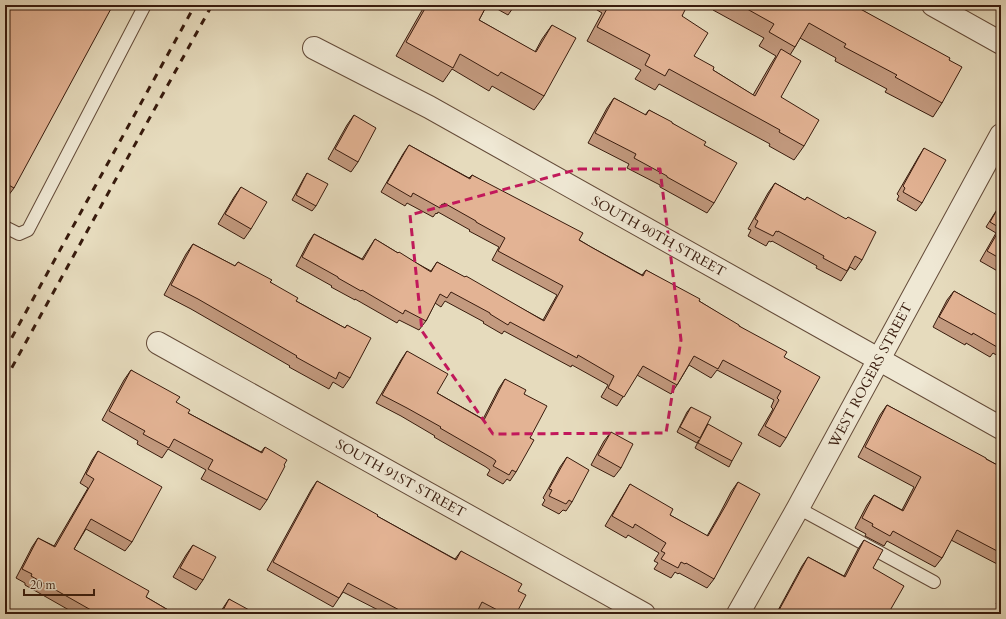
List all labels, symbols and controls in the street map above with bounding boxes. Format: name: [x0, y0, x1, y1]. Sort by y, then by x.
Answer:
street label: SOUTH 90TH STREET: [588, 192, 729, 281]
street label: WEST ROGERS STREET: [824, 299, 917, 452]
street label: SOUTH 91ST STREET: [332, 435, 469, 522]
scale bar: [24, 571, 94, 597]
text: 20 m: [30, 577, 57, 593]

